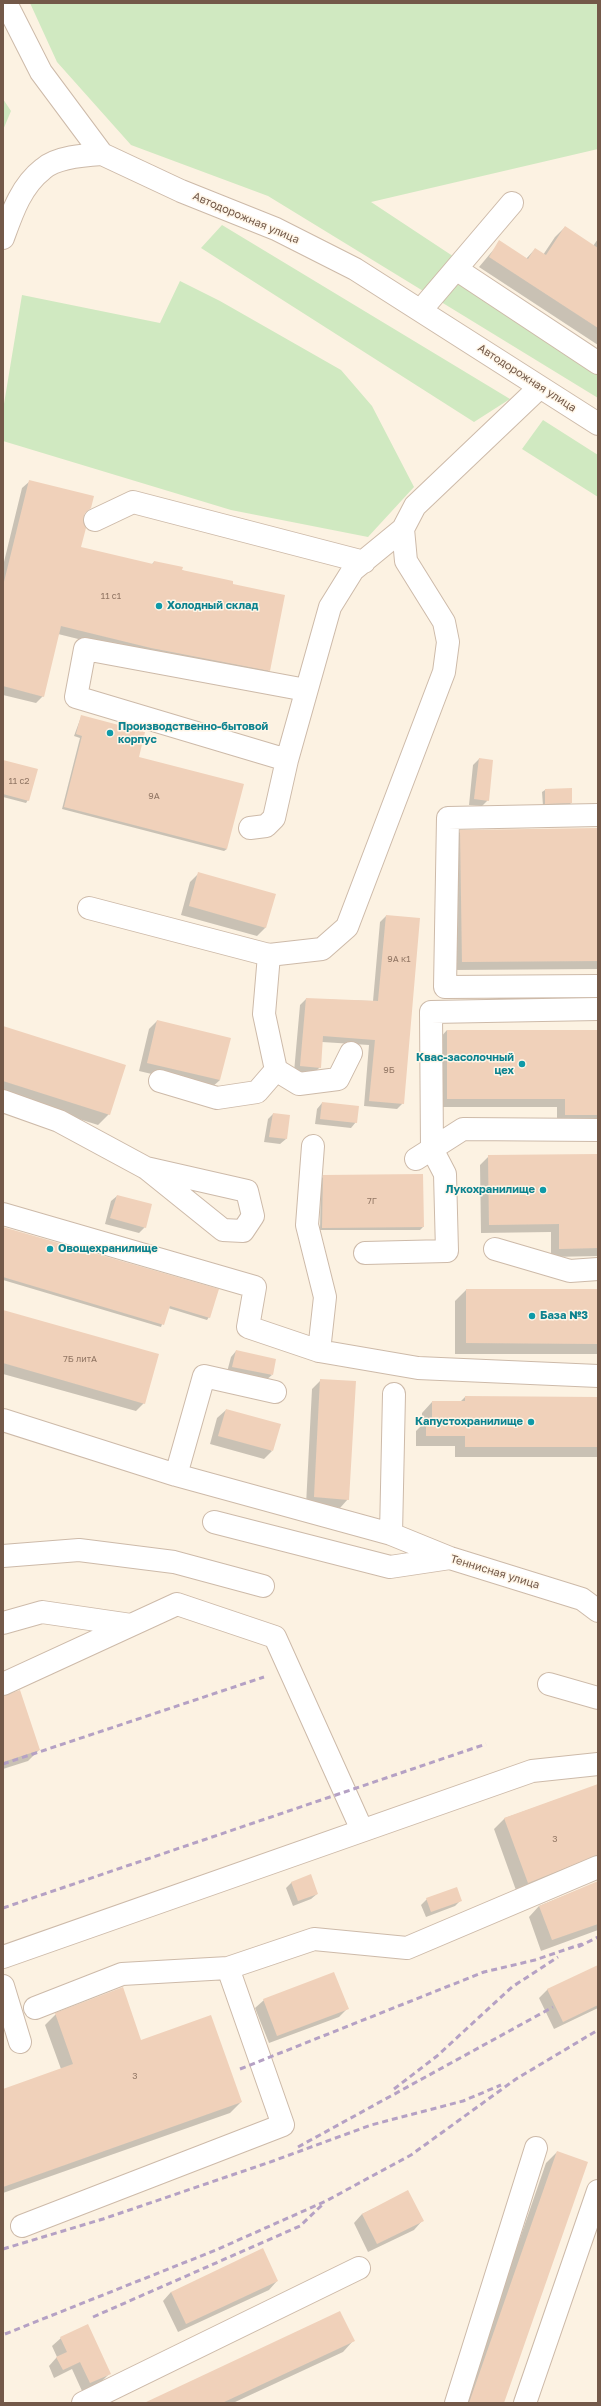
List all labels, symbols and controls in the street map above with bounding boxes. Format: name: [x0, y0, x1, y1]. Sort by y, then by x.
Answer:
street label: Автодорожная улица: [191, 190, 301, 246]
street label: Автодорожная улица: [475, 341, 579, 415]
house number: 11 с1: [101, 591, 121, 601]
place label: Холодный склад: [167, 599, 258, 613]
marker: Холодный склад: [154, 601, 164, 611]
place label: Производственно-бытовой корпус: [118, 720, 268, 746]
marker: Производственно-бытовой корпус: [105, 728, 115, 738]
house number: 11 с2: [8, 776, 30, 786]
house number: 9А: [148, 791, 160, 801]
house number: 9А к1: [387, 954, 411, 964]
place label: Квас-засолочный цех: [416, 1051, 514, 1077]
marker: Квас-засолочный цех: [517, 1059, 527, 1069]
house number: 9Б: [383, 1065, 395, 1075]
place label: Лукохранилище: [446, 1183, 535, 1197]
marker: Лукохранилище: [538, 1185, 548, 1195]
house number: 7Г: [367, 1196, 377, 1206]
place label: Овощехранилище: [58, 1242, 158, 1256]
marker: Овощехранилище: [45, 1244, 55, 1254]
place label: База №3: [540, 1309, 588, 1323]
marker: База №3: [527, 1311, 537, 1321]
house number: 7Б литА: [63, 1354, 97, 1364]
place label: Капустохранилище: [415, 1415, 523, 1429]
marker: Капустохранилище: [526, 1417, 536, 1427]
street label: Теннисная улица: [449, 1552, 541, 1592]
house number: 3: [552, 1834, 558, 1844]
house number: 3: [132, 2071, 138, 2081]

